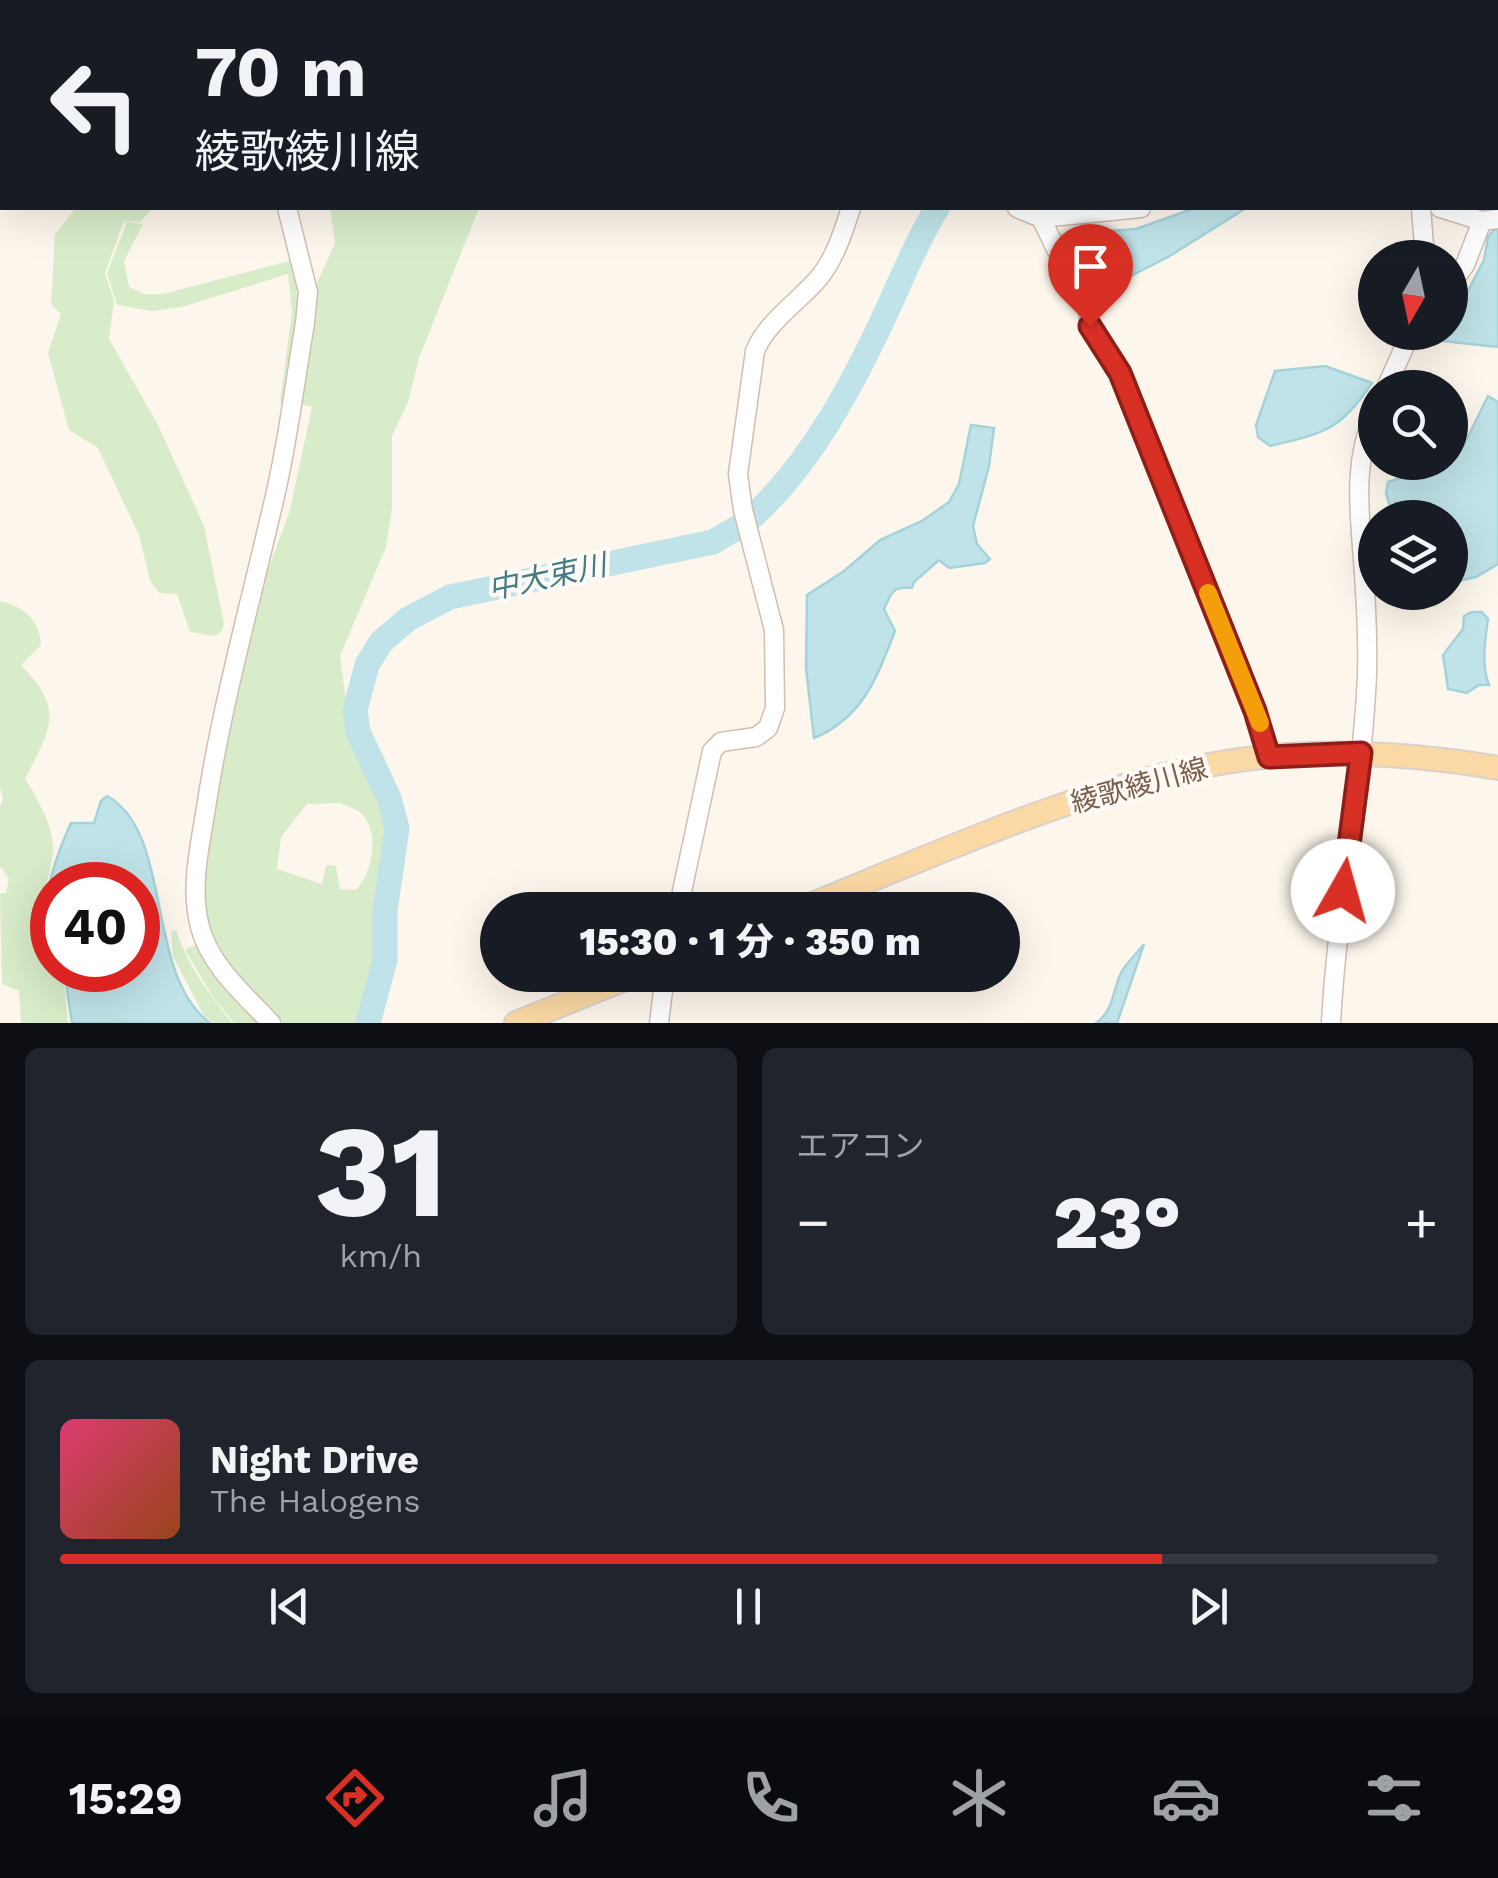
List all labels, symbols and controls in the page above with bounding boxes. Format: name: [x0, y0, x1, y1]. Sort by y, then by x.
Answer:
text: 70 m: [195, 31, 367, 113]
icon: left: [30, 40, 160, 170]
text: 綾歌綾川線: [195, 125, 420, 178]
pin: [1048, 224, 1133, 327]
icon: arrive: [1063, 239, 1118, 294]
north arrow: [1358, 240, 1468, 350]
map controls: [1358, 240, 1468, 610]
button: search: [1358, 370, 1468, 480]
button: layers: [1358, 500, 1468, 610]
water label: 中大束川: [485, 546, 612, 606]
street label: 綾歌綾川線: [1067, 751, 1211, 820]
position arrow: [1291, 839, 1395, 943]
speed limit sign: 40: [30, 862, 160, 992]
text: 15:30 · 1 分 · 350 m: [579, 920, 921, 964]
text: 31: [314, 1095, 447, 1248]
text: エアコン: [797, 1127, 925, 1165]
text: 23°: [1053, 1178, 1181, 1266]
text: −: [797, 1190, 830, 1254]
text: +: [1405, 1190, 1438, 1254]
text: km/h: [340, 1237, 422, 1275]
text: Night Drive: [210, 1438, 419, 1482]
text: The Halogens: [210, 1482, 420, 1520]
icon: previous: [262, 1579, 317, 1634]
icon: pause: [721, 1579, 776, 1634]
icon: next: [1181, 1579, 1236, 1634]
icon: directions: [320, 1763, 390, 1833]
icon: music: [528, 1763, 598, 1833]
icon: phone: [736, 1763, 806, 1833]
icon: climate: [944, 1763, 1014, 1833]
icon: car: [1151, 1763, 1221, 1833]
icon: filters: [1359, 1763, 1429, 1833]
text: 15:29: [69, 1772, 183, 1825]

